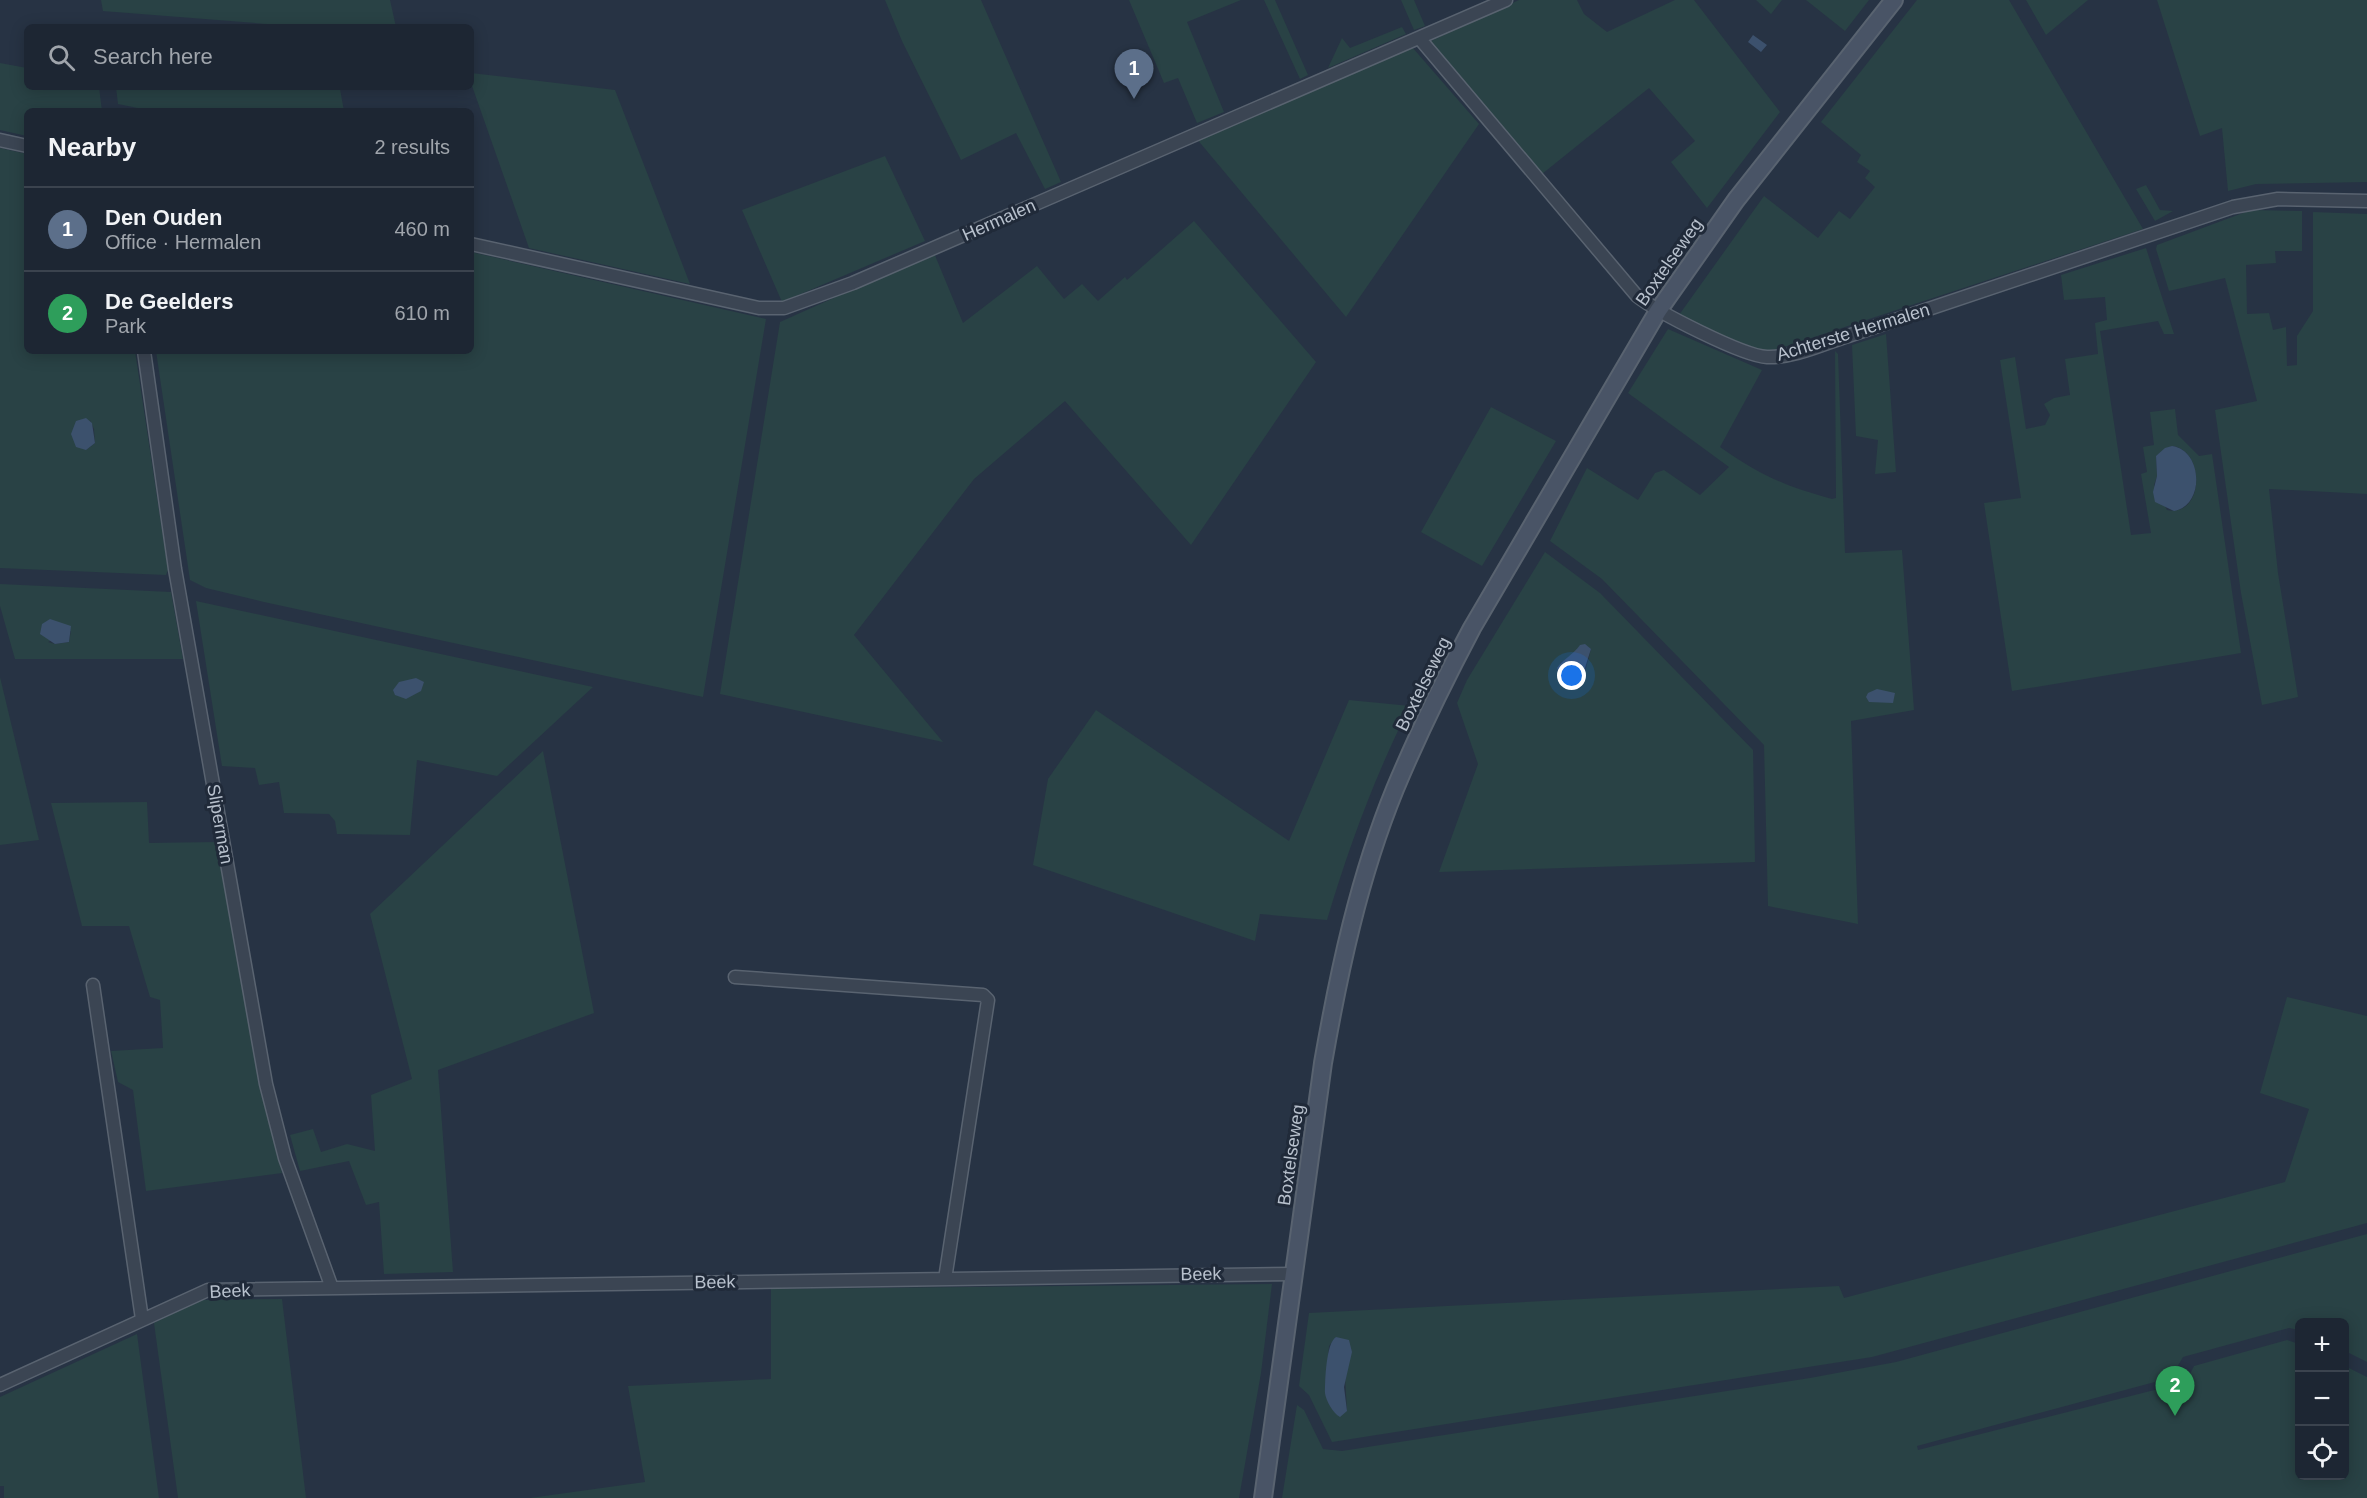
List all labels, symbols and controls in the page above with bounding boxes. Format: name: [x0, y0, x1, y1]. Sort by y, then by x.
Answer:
search box: [24, 24, 474, 90]
icon: search: [45, 41, 78, 74]
text: Search here: [93, 44, 213, 69]
pin: 1: [1114, 50, 1154, 99]
text: Nearby: [48, 132, 136, 162]
text: 2 results: [374, 136, 450, 158]
street label: Hermalen: [959, 195, 1039, 245]
text: Den Ouden: [105, 205, 222, 230]
street label: Boxtelseweg: [1632, 214, 1706, 310]
text: 1: [62, 218, 73, 240]
text: 460 m: [394, 218, 450, 240]
text: Office · Hermalen: [105, 231, 261, 253]
text: De Geelders: [105, 289, 233, 314]
street label: Achterste Hermalen: [1774, 299, 1932, 365]
text: 2: [62, 302, 73, 324]
text: 610 m: [394, 302, 450, 324]
text: Park: [105, 315, 146, 337]
street label: Boxtelseweg: [1392, 634, 1454, 734]
your location: [1557, 661, 1586, 690]
street label: Sliperman: [203, 782, 237, 866]
street label: Boxtelseweg: [1274, 1103, 1308, 1207]
street label: Beek: [1180, 1264, 1223, 1284]
street label: Beek: [694, 1272, 737, 1292]
street label: Beek: [209, 1280, 252, 1302]
map controls: [2295, 1318, 2349, 1480]
button: +: [2295, 1318, 2349, 1372]
pin: 2: [2156, 1366, 2194, 1416]
button: −: [2295, 1372, 2349, 1426]
button: locate: [2295, 1426, 2349, 1480]

